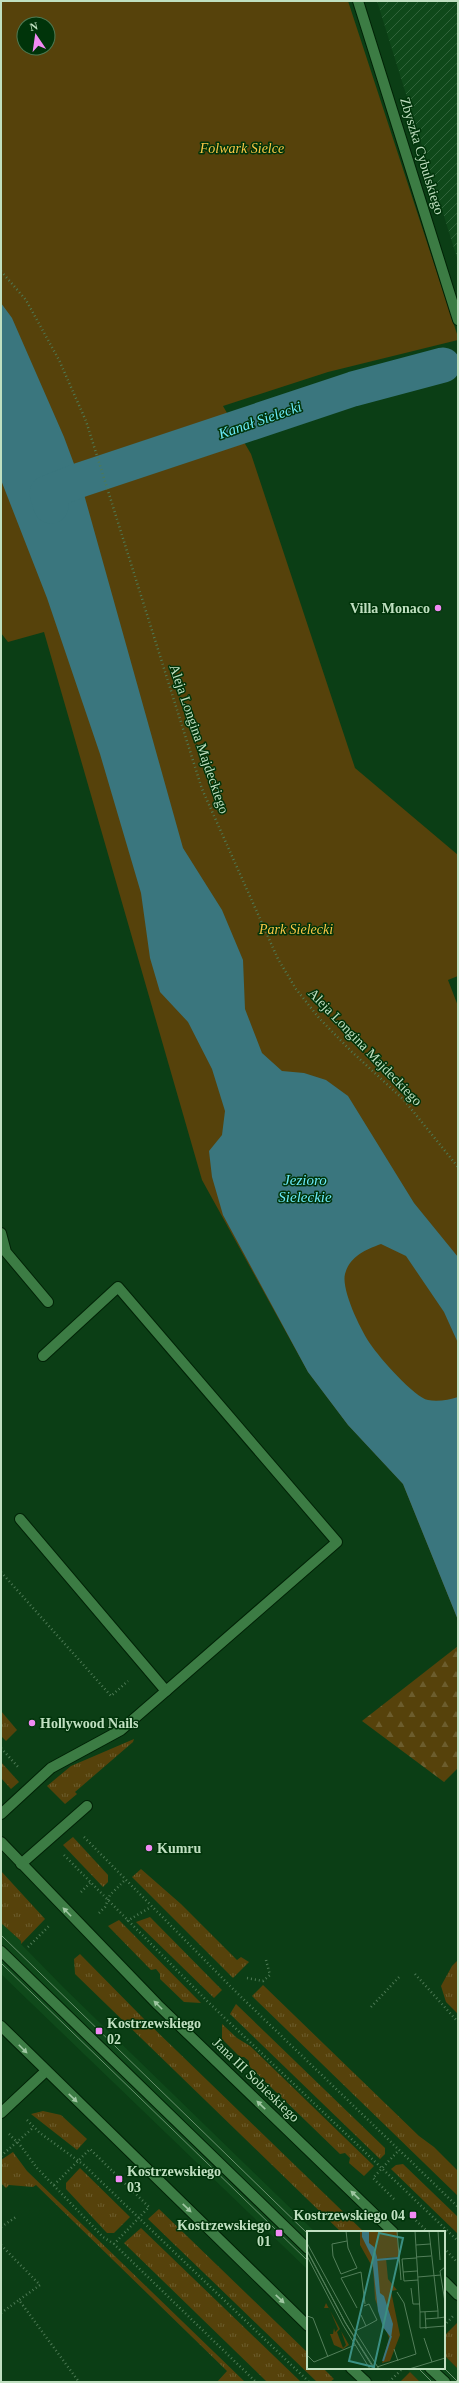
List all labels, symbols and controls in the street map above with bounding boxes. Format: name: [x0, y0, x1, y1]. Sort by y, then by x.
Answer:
north arrow: [16, 16, 56, 56]
text: N: [29, 20, 39, 33]
street label: Zbyszka Cybulskiego: [397, 96, 447, 216]
park label: Folwark Sielce: [199, 141, 284, 156]
water label: Kanał Sielecki: [215, 398, 304, 442]
place label: Villa Monaco: [350, 601, 430, 616]
marker: Villa Monaco: [433, 603, 443, 613]
street label: Aleja Longina Majdeckiego: [166, 662, 232, 816]
park label: Park Sielecki: [258, 922, 333, 937]
street label: Aleja Longina Majdeckiego: [305, 985, 425, 1109]
water label: Jezioro Sieleckie: [278, 1172, 332, 1205]
place label: Hollywood Nails: [40, 1716, 139, 1731]
marker: Hollywood Nails: [27, 1718, 37, 1728]
place label: Kumru: [157, 1841, 202, 1856]
marker: Kumru: [144, 1843, 154, 1853]
one-way arrow: [62, 1907, 71, 1917]
one-way arrow: [153, 2000, 163, 2010]
place label: Kostrzewskiego 02: [107, 2016, 201, 2047]
marker: Kostrzewskiego 02: [94, 2026, 104, 2036]
street label: Jana III Sobieskiego: [210, 2035, 302, 2125]
one-way arrow: [18, 2044, 28, 2054]
one-way arrow: [69, 2093, 78, 2102]
one-way arrow: [256, 2100, 266, 2110]
place label: Kostrzewskiego 03: [127, 2164, 221, 2195]
marker: Kostrzewskiego 03: [114, 2174, 124, 2184]
one-way arrow: [350, 2190, 360, 2200]
one-way arrow: [182, 2204, 192, 2213]
place label: Kostrzewskiego 04: [293, 2208, 405, 2223]
marker: Kostrzewskiego 04: [408, 2210, 418, 2220]
place label: Kostrzewskiego 01: [177, 2218, 271, 2249]
marker: Kostrzewskiego 01: [274, 2228, 284, 2238]
inset map: [307, 2231, 445, 2369]
one-way arrow: [275, 2294, 285, 2304]

